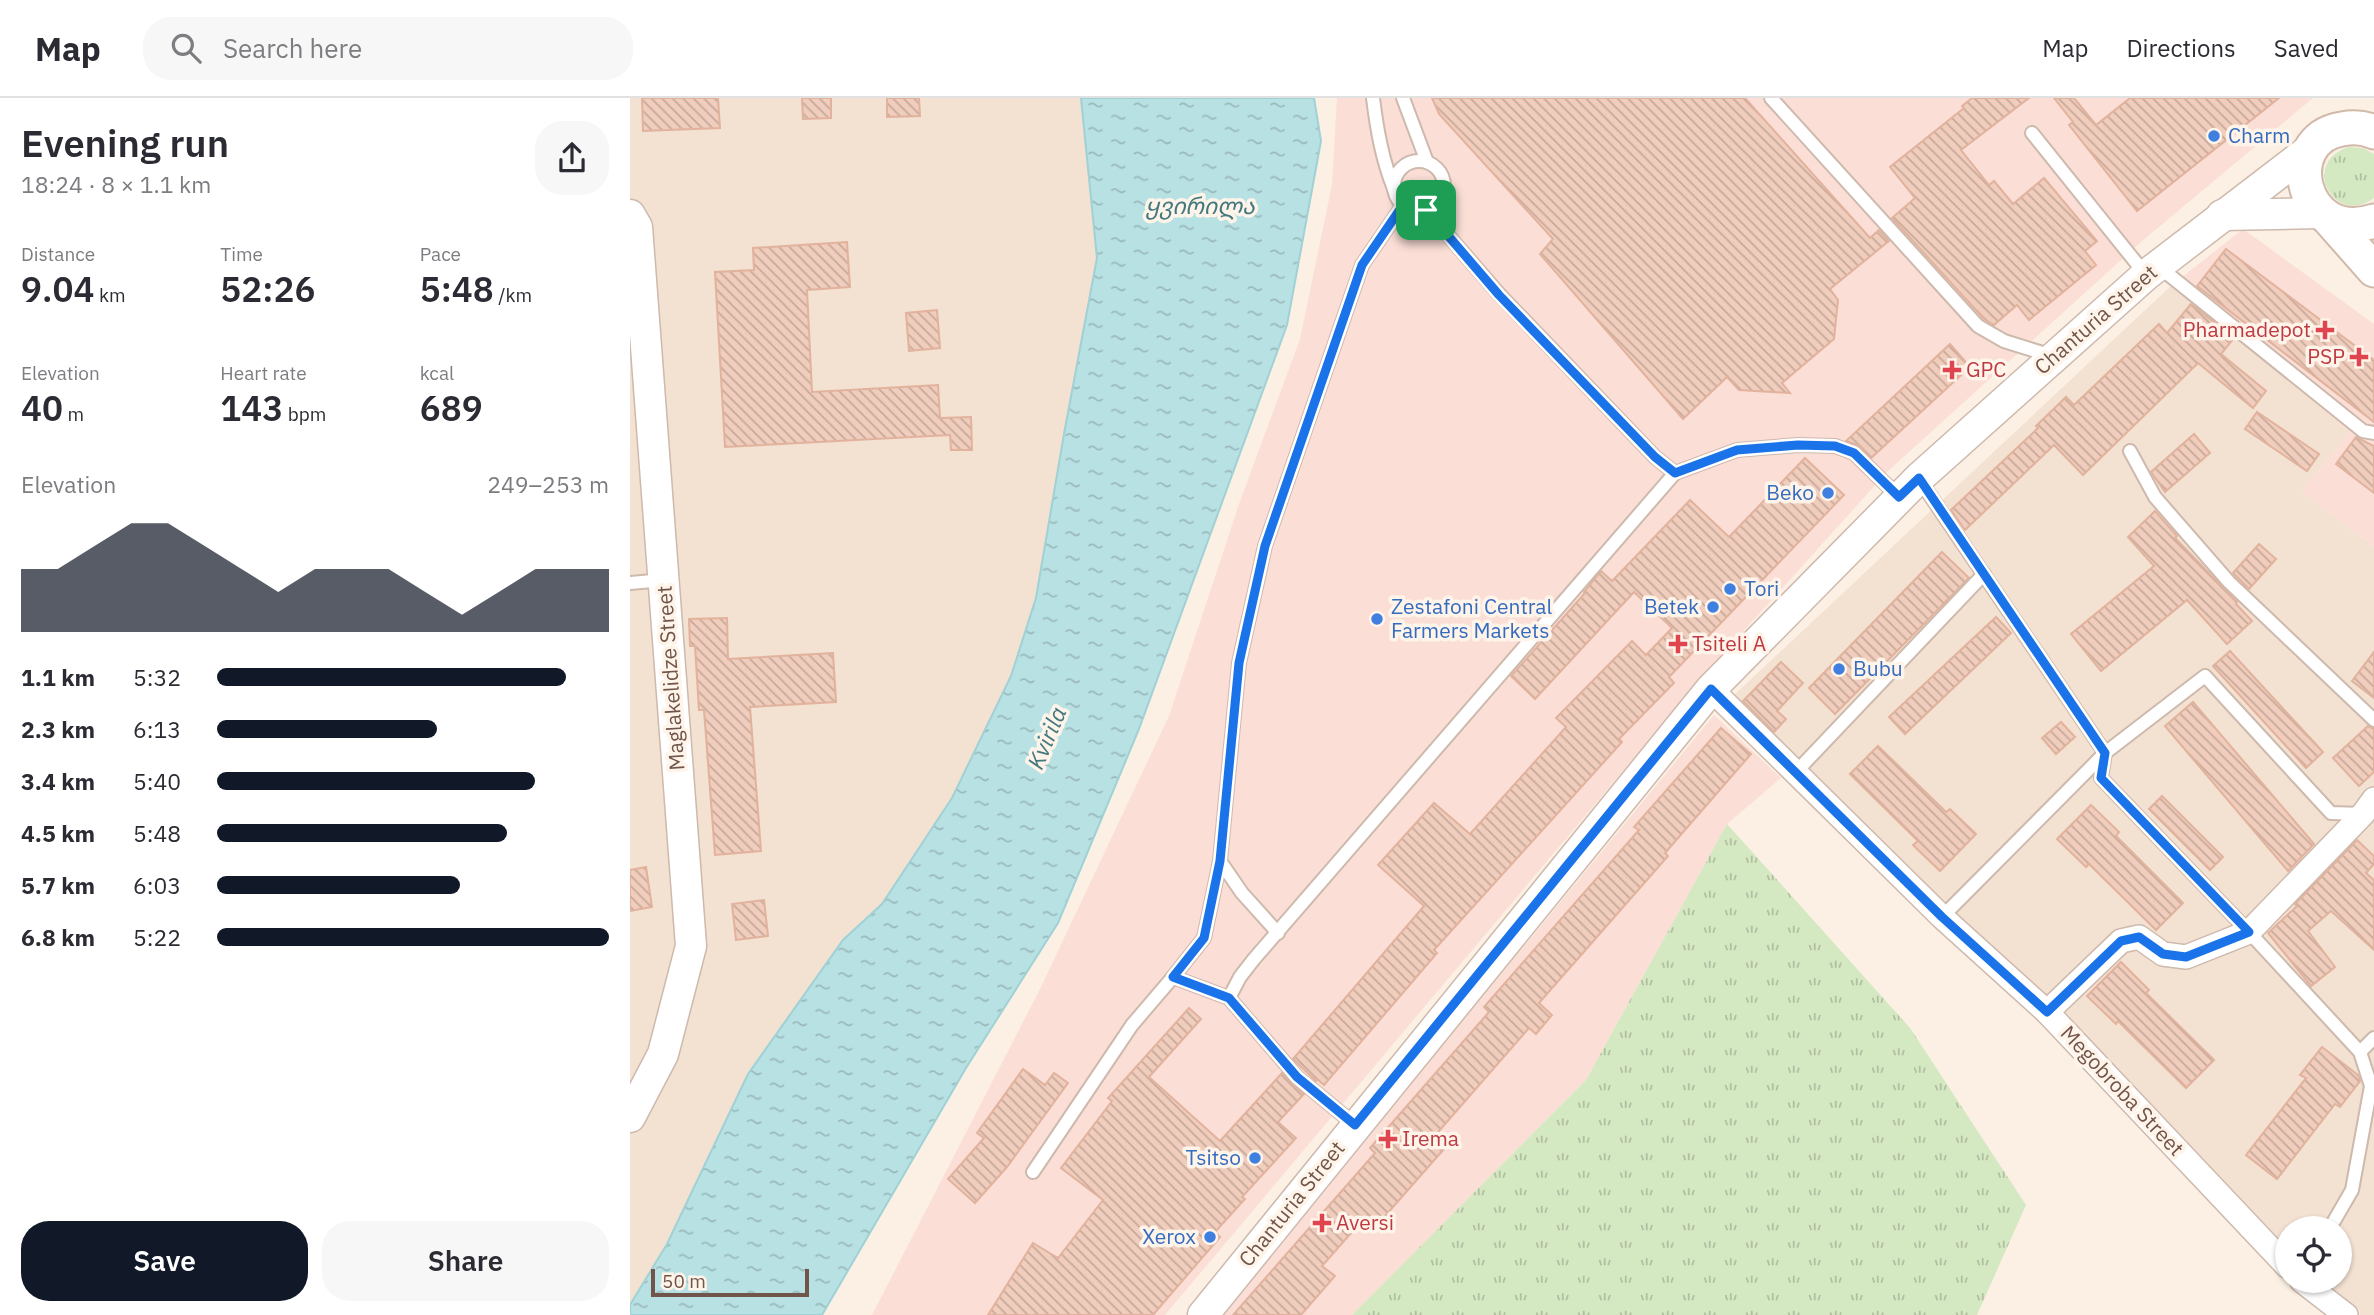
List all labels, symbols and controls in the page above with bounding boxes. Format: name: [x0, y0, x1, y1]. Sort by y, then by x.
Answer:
search box: [143, 17, 633, 80]
text: Map: [35, 27, 101, 70]
icon: search: [167, 29, 205, 67]
text: Search here: [223, 31, 362, 65]
text: Map: [2042, 32, 2088, 64]
text: Directions: [2126, 32, 2236, 64]
text: Saved: [2274, 32, 2339, 64]
text: Evening run: [21, 118, 229, 167]
button: share: [535, 121, 609, 195]
place label: Charm: [2228, 121, 2290, 149]
marker: Charm: [2206, 128, 2222, 144]
text: 18:24 · 8 × 1.1 km: [21, 169, 211, 199]
pin: [1396, 180, 1456, 240]
water label: ყვირილა: [1145, 190, 1255, 220]
icon: arrive: [1407, 191, 1445, 229]
text: Distance: [21, 242, 95, 266]
text: Time: [220, 242, 263, 266]
text: Pace: [420, 242, 461, 266]
street label: Chanturia Street: [2028, 258, 2163, 380]
text: 9.04: [21, 266, 94, 312]
text: 52:26: [220, 266, 316, 312]
text: 5:48: [420, 266, 494, 312]
text: km: [94, 283, 126, 307]
text: /km: [494, 283, 532, 307]
place label: Pharmadepot: [2183, 315, 2311, 343]
marker: Pharmadepot: [2317, 322, 2333, 338]
place label: PSP: [2307, 342, 2345, 370]
marker: PSP: [2351, 349, 2367, 365]
place label: GPC: [1966, 355, 2006, 383]
text: Elevation: [21, 361, 100, 385]
text: Heart rate: [220, 361, 307, 385]
text: kcal: [420, 361, 454, 385]
marker: GPC: [1944, 362, 1960, 378]
text: 40: [21, 385, 63, 431]
text: 143: [220, 385, 283, 431]
text: 689: [420, 385, 483, 431]
text: m: [63, 402, 84, 426]
text: bpm: [283, 402, 326, 426]
text: Elevation: [21, 469, 116, 499]
text: 249–253 m: [487, 469, 609, 499]
place label: Beko: [1766, 478, 1814, 506]
marker: Beko: [1820, 485, 1836, 501]
place label: Tori: [1744, 574, 1779, 602]
marker: Tori: [1722, 581, 1738, 597]
street label: Maglakelidze Street: [650, 585, 690, 771]
place label: Zestafoni Central Farmers Markets: [1391, 592, 1553, 644]
place label: Betek: [1644, 592, 1699, 620]
marker: Betek: [1705, 599, 1721, 615]
marker: Zestafoni Central Farmers Markets: [1369, 611, 1385, 627]
place label: Tsiteli A: [1692, 629, 1766, 657]
marker: Tsiteli A: [1670, 636, 1686, 652]
place label: Bubu: [1853, 654, 1903, 682]
marker: Bubu: [1831, 661, 1847, 677]
text: 1.1 km: [21, 662, 95, 692]
text: 5:32: [133, 662, 181, 692]
water label: Kvirila: [1020, 702, 1073, 773]
text: 2.3 km: [21, 714, 95, 744]
text: 6:13: [133, 714, 181, 744]
text: 3.4 km: [21, 766, 95, 796]
text: 5:40: [133, 766, 181, 796]
text: 4.5 km: [21, 818, 95, 848]
text: 5:48: [133, 818, 181, 848]
text: 5.7 km: [21, 870, 95, 900]
text: 6:03: [133, 870, 181, 900]
text: 6.8 km: [21, 922, 95, 952]
text: 5:22: [133, 922, 181, 952]
street label: Megobroba Street: [2055, 1019, 2191, 1162]
place label: Irema: [1402, 1124, 1459, 1152]
marker: Irema: [1380, 1131, 1396, 1147]
street label: Chanturia Street: [1232, 1135, 1351, 1272]
place label: Tsitso: [1186, 1143, 1241, 1171]
marker: Tsitso: [1247, 1150, 1263, 1166]
place label: Aversi: [1336, 1208, 1394, 1236]
marker: Aversi: [1314, 1215, 1330, 1231]
map controls: [2275, 1216, 2352, 1293]
button: locate: [2275, 1216, 2352, 1293]
button: Save: [21, 1221, 308, 1301]
button: Share: [322, 1221, 609, 1301]
place label: Xerox: [1142, 1222, 1196, 1250]
marker: Xerox: [1202, 1229, 1218, 1245]
scale bar: [651, 1266, 808, 1298]
text: 50 m: [662, 1269, 706, 1293]

